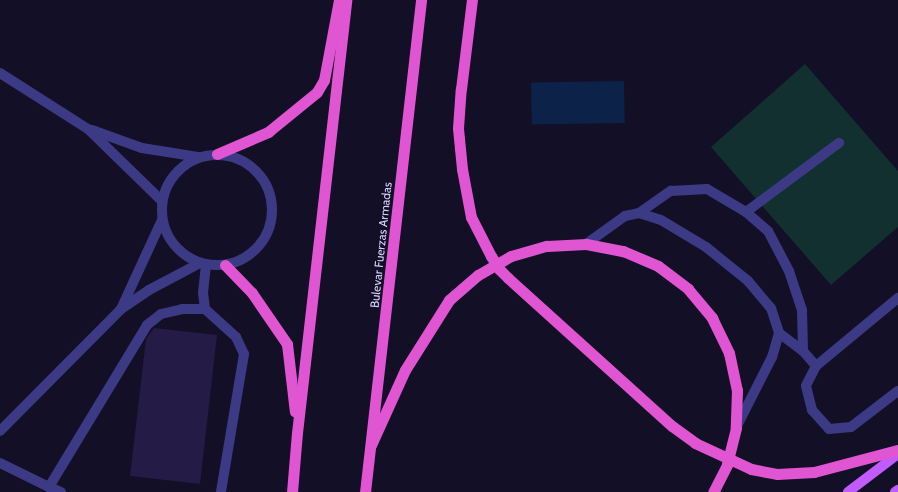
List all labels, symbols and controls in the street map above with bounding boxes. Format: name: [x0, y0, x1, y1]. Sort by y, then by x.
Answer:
street label: Bulevar Fuerzas Armadas: [367, 181, 395, 309]

